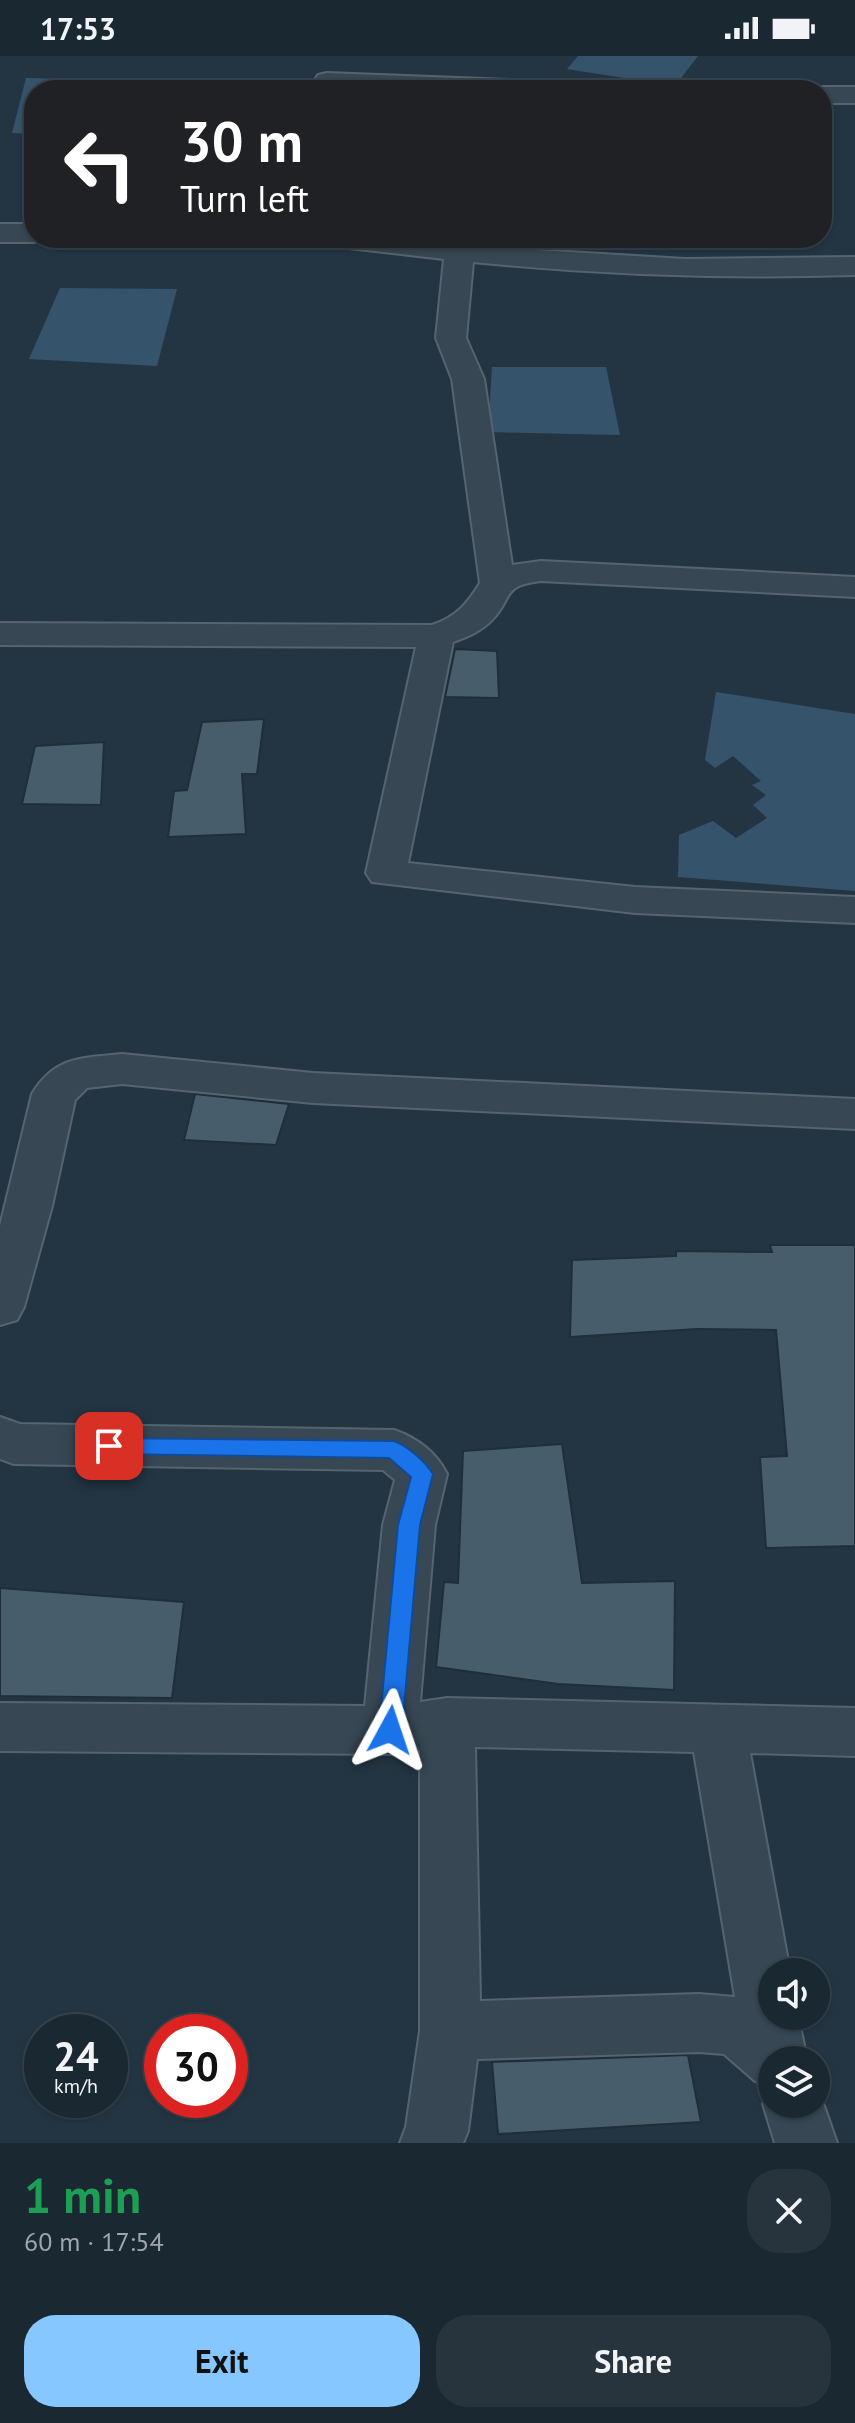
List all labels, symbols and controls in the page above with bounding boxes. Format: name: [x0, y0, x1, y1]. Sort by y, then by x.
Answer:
text: 17:53: [40, 9, 116, 48]
text: 30 m: [180, 105, 303, 177]
icon: left: [48, 112, 152, 216]
text: Turn left: [180, 175, 309, 222]
pin: [75, 1412, 143, 1480]
icon: arrive: [87, 1424, 131, 1468]
position arrow: [348, 1688, 432, 1772]
map controls: [758, 1958, 830, 2118]
button: sound: [758, 1958, 830, 2030]
speed limit sign: 30: [144, 2014, 248, 2118]
text: 24: [53, 2030, 99, 2082]
button: layers: [758, 2046, 830, 2118]
text: km/h: [54, 2073, 98, 2099]
text: 1 min: [24, 2164, 141, 2226]
button: close: [747, 2169, 831, 2253]
text: 60 m · 17:54: [24, 2225, 164, 2258]
button: Exit: [24, 2315, 420, 2407]
button: Share: [436, 2315, 831, 2407]

